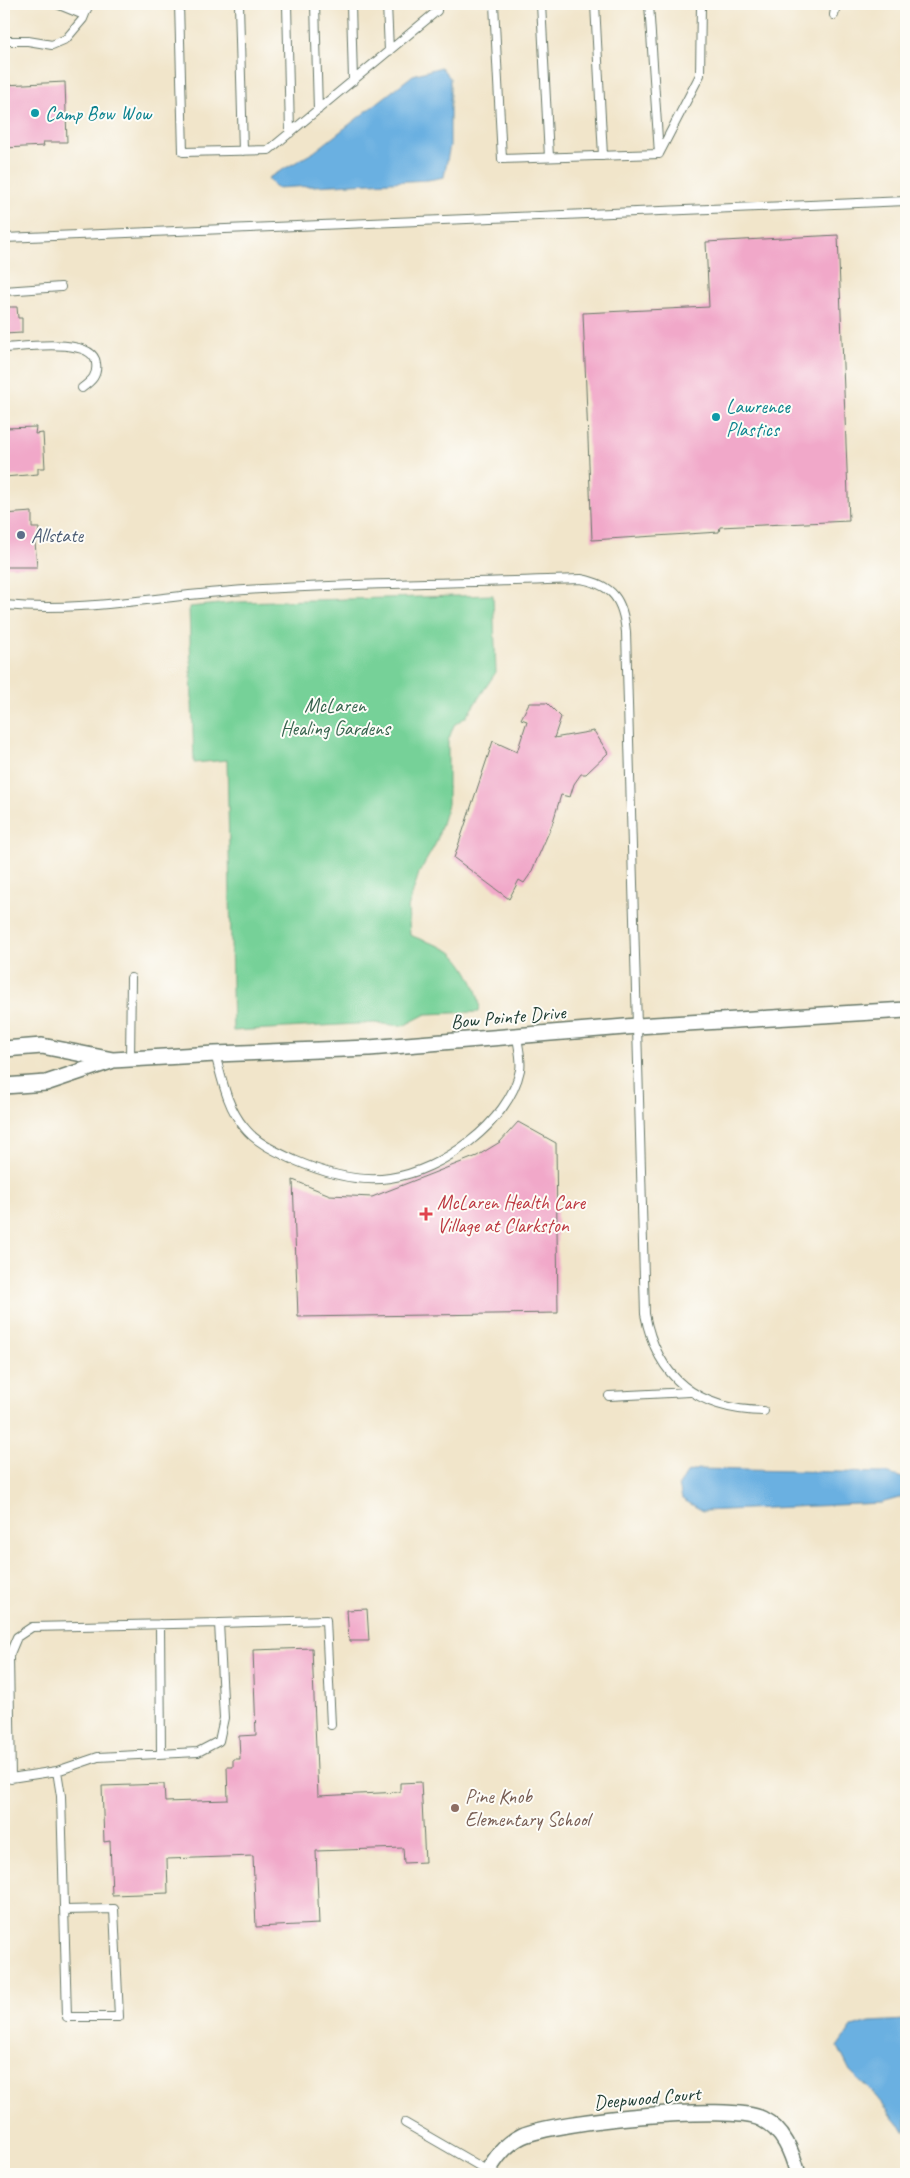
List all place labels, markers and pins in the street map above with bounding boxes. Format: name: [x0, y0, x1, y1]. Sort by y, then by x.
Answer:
place label: Camp Bow Wow: [45, 101, 153, 126]
marker: Camp Bow Wow: [29, 107, 41, 119]
place label: Lawrence Plastics: [726, 394, 791, 442]
marker: Lawrence Plastics: [710, 411, 722, 423]
place label: Allstate: [31, 523, 85, 548]
marker: Allstate: [15, 529, 27, 541]
place label: McLaren Health Care Village at Clarkston: [437, 1190, 586, 1238]
marker: McLaren Health Care Village at Clarkston: [419, 1207, 433, 1221]
place label: Pine Knob Elementary School: [465, 1784, 593, 1832]
marker: Pine Knob Elementary School: [449, 1802, 461, 1814]

